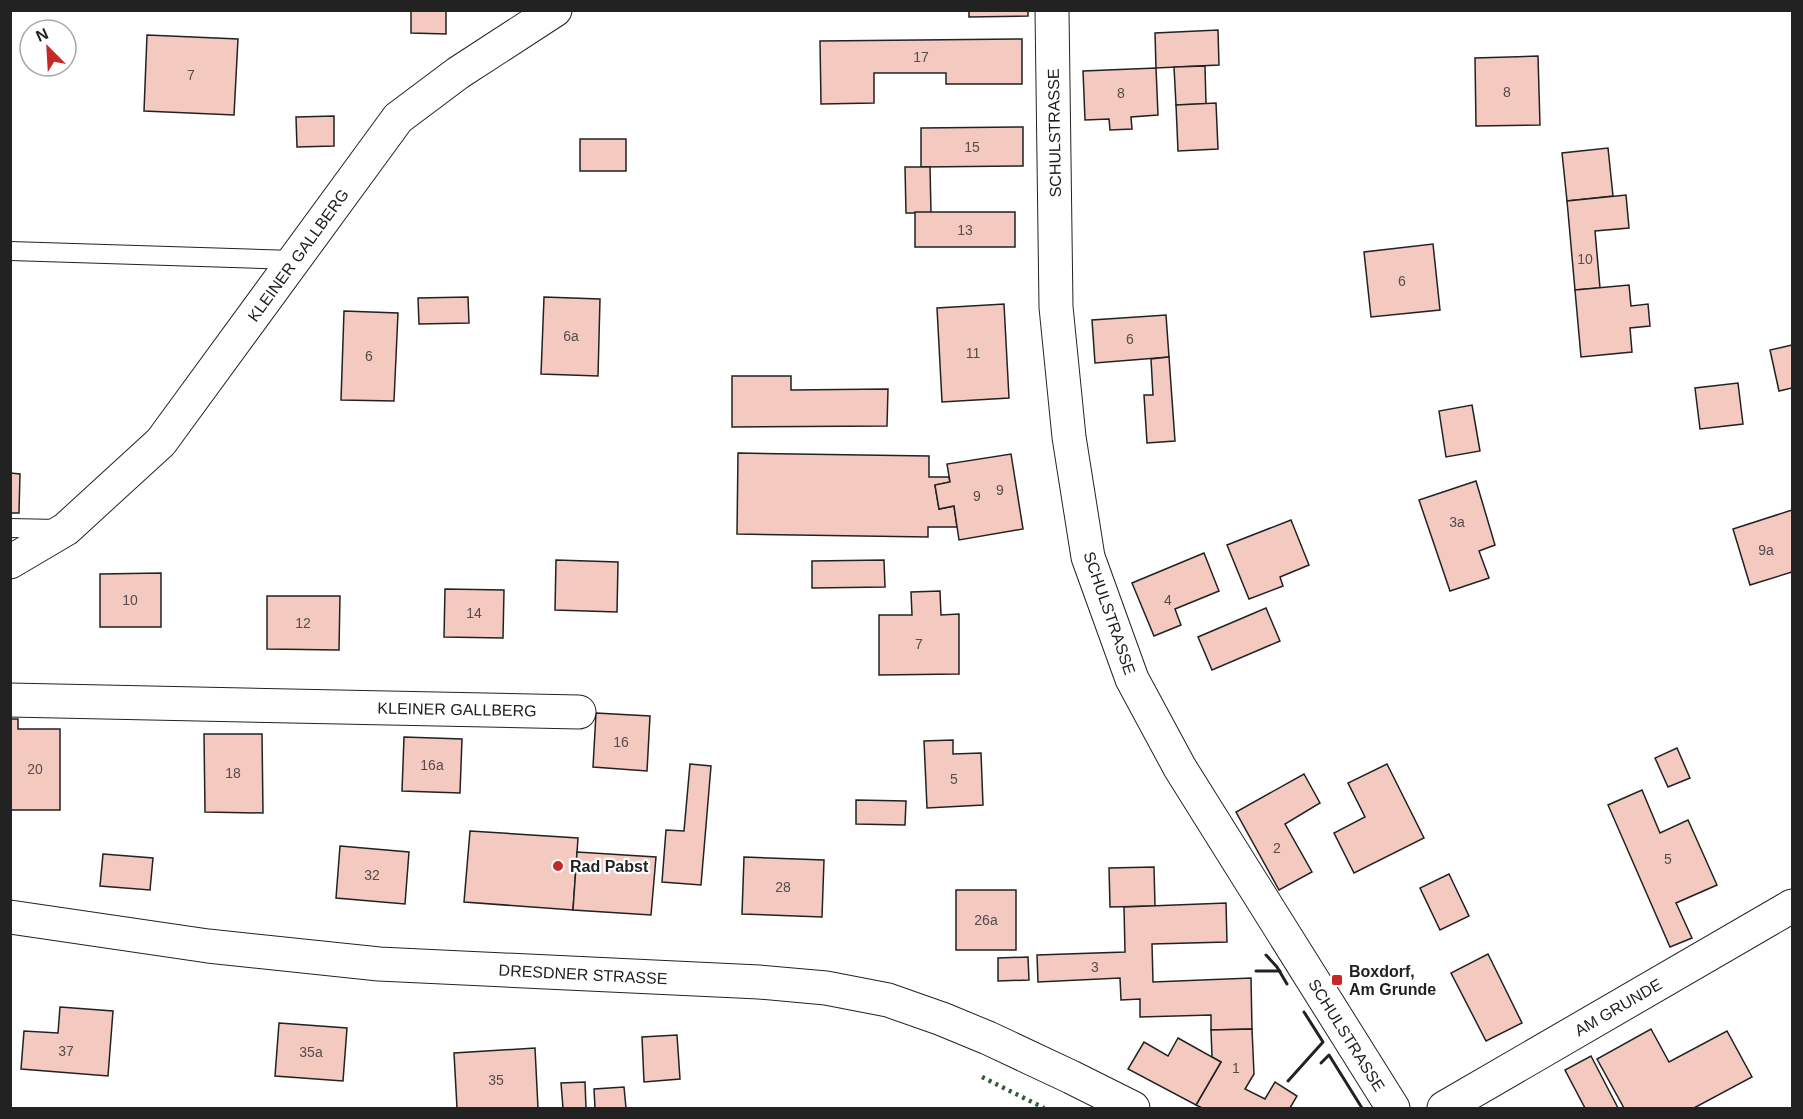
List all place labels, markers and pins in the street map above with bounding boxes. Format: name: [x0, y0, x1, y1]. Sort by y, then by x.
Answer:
place label: Rad Pabst: [570, 858, 649, 875]
marker: Rad Pabst: [551, 859, 565, 873]
place label: Boxdorf, Am Grunde: [1349, 963, 1436, 998]
marker: Boxdorf, Am Grunde: [1330, 973, 1344, 987]

